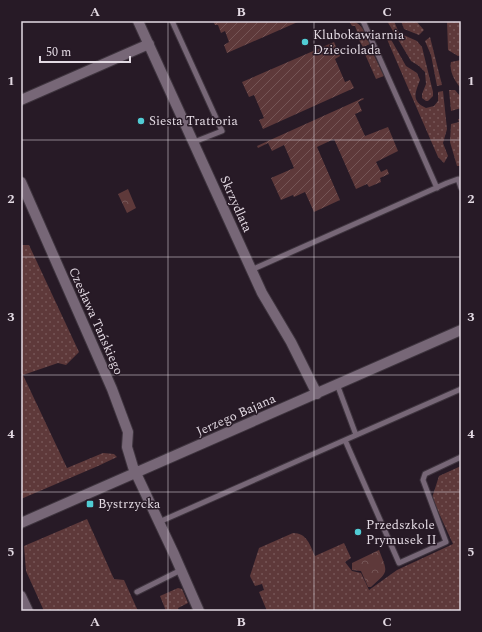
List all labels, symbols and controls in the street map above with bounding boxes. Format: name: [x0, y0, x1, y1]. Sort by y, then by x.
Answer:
text: A: [90, 2, 100, 22]
text: B: [236, 2, 246, 22]
text: C: [382, 2, 392, 22]
place label: Klubokawiarnia Dzieciolada: [313, 25, 405, 60]
marker: Klubokawiarnia Dzieciolada: [300, 37, 310, 47]
scale bar: [40, 38, 130, 64]
text: 50 m: [46, 43, 71, 62]
text: 1: [7, 71, 15, 91]
text: 1: [467, 71, 475, 91]
place label: Siesta Trattoria: [149, 111, 238, 131]
marker: Siesta Trattoria: [136, 116, 146, 126]
street label: Skrzydlata: [215, 172, 258, 236]
text: 2: [7, 189, 15, 209]
text: 2: [467, 189, 475, 209]
street label: Czesława Tańskiego: [63, 264, 129, 378]
text: 3: [7, 307, 15, 327]
text: 3: [467, 307, 475, 327]
street label: Jerzego Bajana: [193, 388, 280, 441]
text: 4: [7, 424, 15, 444]
text: 4: [467, 424, 475, 444]
place label: Bystrzycka: [98, 494, 161, 514]
marker: Bystrzycka: [85, 499, 95, 509]
place label: Przedszkole Prymusek II: [366, 515, 437, 550]
marker: Przedszkole Prymusek II: [353, 527, 363, 537]
text: 5: [7, 542, 15, 562]
text: 5: [467, 542, 475, 562]
text: A: [90, 612, 100, 632]
text: B: [236, 612, 246, 632]
text: C: [382, 612, 392, 632]

